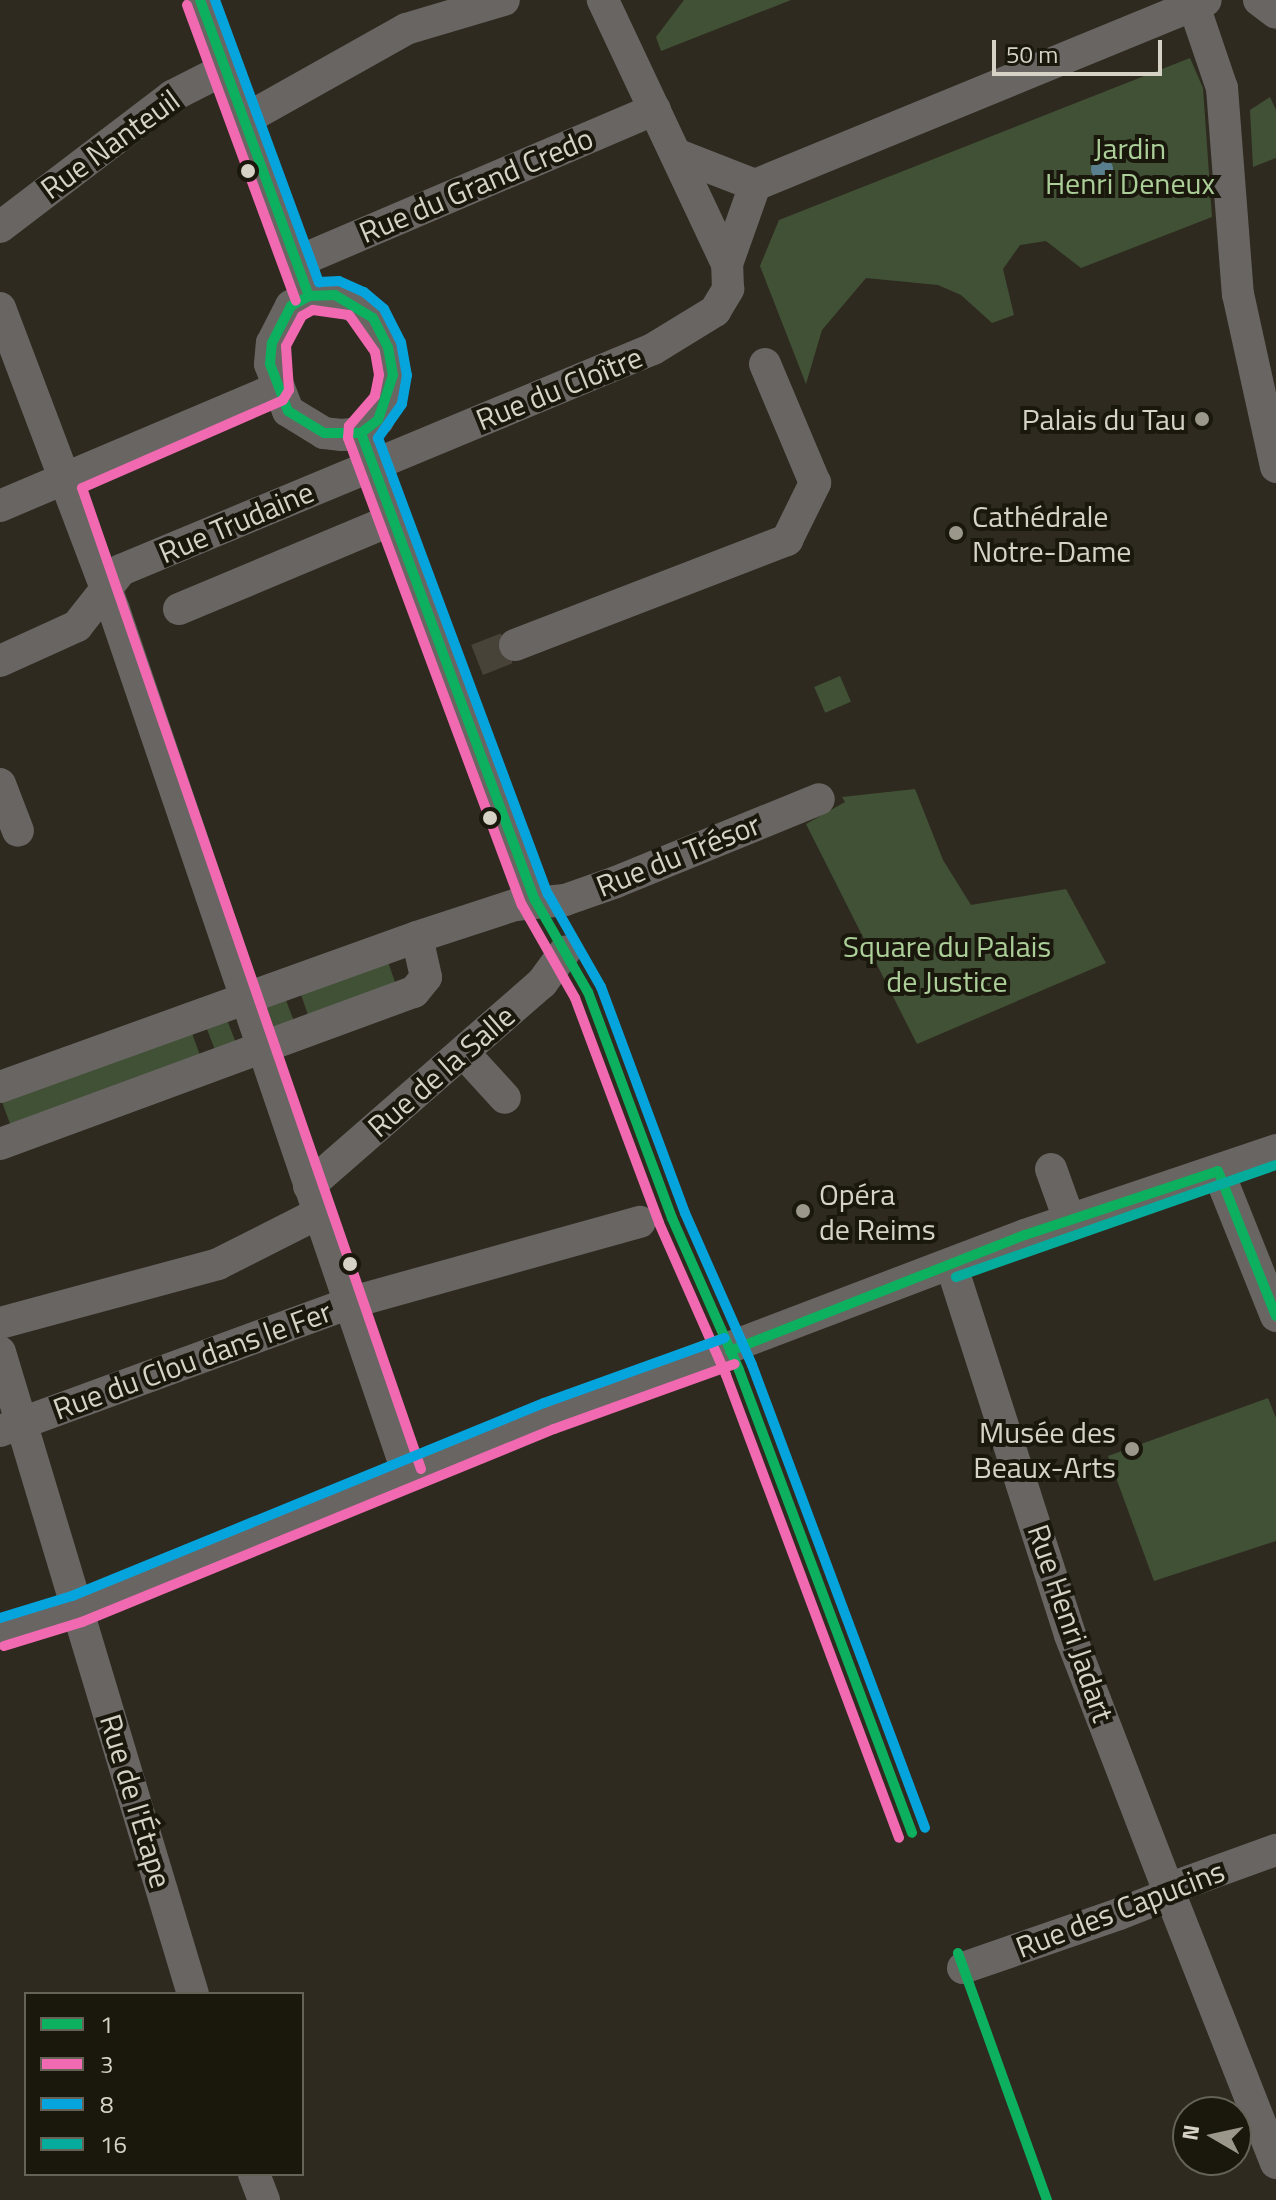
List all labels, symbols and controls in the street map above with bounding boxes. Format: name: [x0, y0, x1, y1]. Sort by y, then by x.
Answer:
scale bar: [996, 24, 1166, 74]
text: 50 m: [1006, 36, 1058, 72]
street label: Rue Nanteuil: [34, 82, 186, 206]
street label: Rue du Grand Credo: [354, 120, 598, 250]
park label: Jardin Henri Deneux: [1045, 130, 1215, 200]
unlabelled marker: [240, 163, 256, 179]
street label: Rue du Cloître: [471, 338, 647, 438]
place label: Palais du Tau: [1022, 401, 1186, 437]
marker: Palais du Tau: [1193, 410, 1211, 428]
street label: Rue Trudaine: [153, 473, 319, 571]
place label: Cathédrale Notre-Dame: [972, 498, 1131, 568]
marker: Cathédrale Notre-Dame: [947, 524, 965, 542]
street label: Rue du Trésor: [591, 806, 765, 904]
unlabelled marker: [482, 810, 498, 826]
park label: Square du Palais de Justice: [843, 928, 1051, 998]
street label: Rue de la Salle: [360, 998, 522, 1144]
place label: Opéra de Reims: [819, 1176, 936, 1246]
marker: Opéra de Reims: [794, 1202, 812, 1220]
unlabelled marker: [342, 1256, 358, 1272]
street label: Rue du Clou dans le Fer: [48, 1293, 336, 1427]
place label: Musée des Beaux-Arts: [973, 1414, 1116, 1484]
marker: Musée des Beaux-Arts: [1123, 1440, 1141, 1458]
street label: Rue Henri Jadart: [1020, 1520, 1122, 1726]
street label: Rue de l'Étape: [93, 1710, 179, 1892]
street label: Rue des Capucins: [1011, 1853, 1229, 1965]
legend: [24, 1992, 304, 2176]
text: 1: [100, 2006, 113, 2042]
text: 3: [100, 2046, 113, 2082]
text: 8: [100, 2086, 113, 2122]
north arrow: [1172, 2096, 1252, 2176]
text: N: [1172, 2122, 1208, 2143]
text: 16: [100, 2126, 127, 2162]

